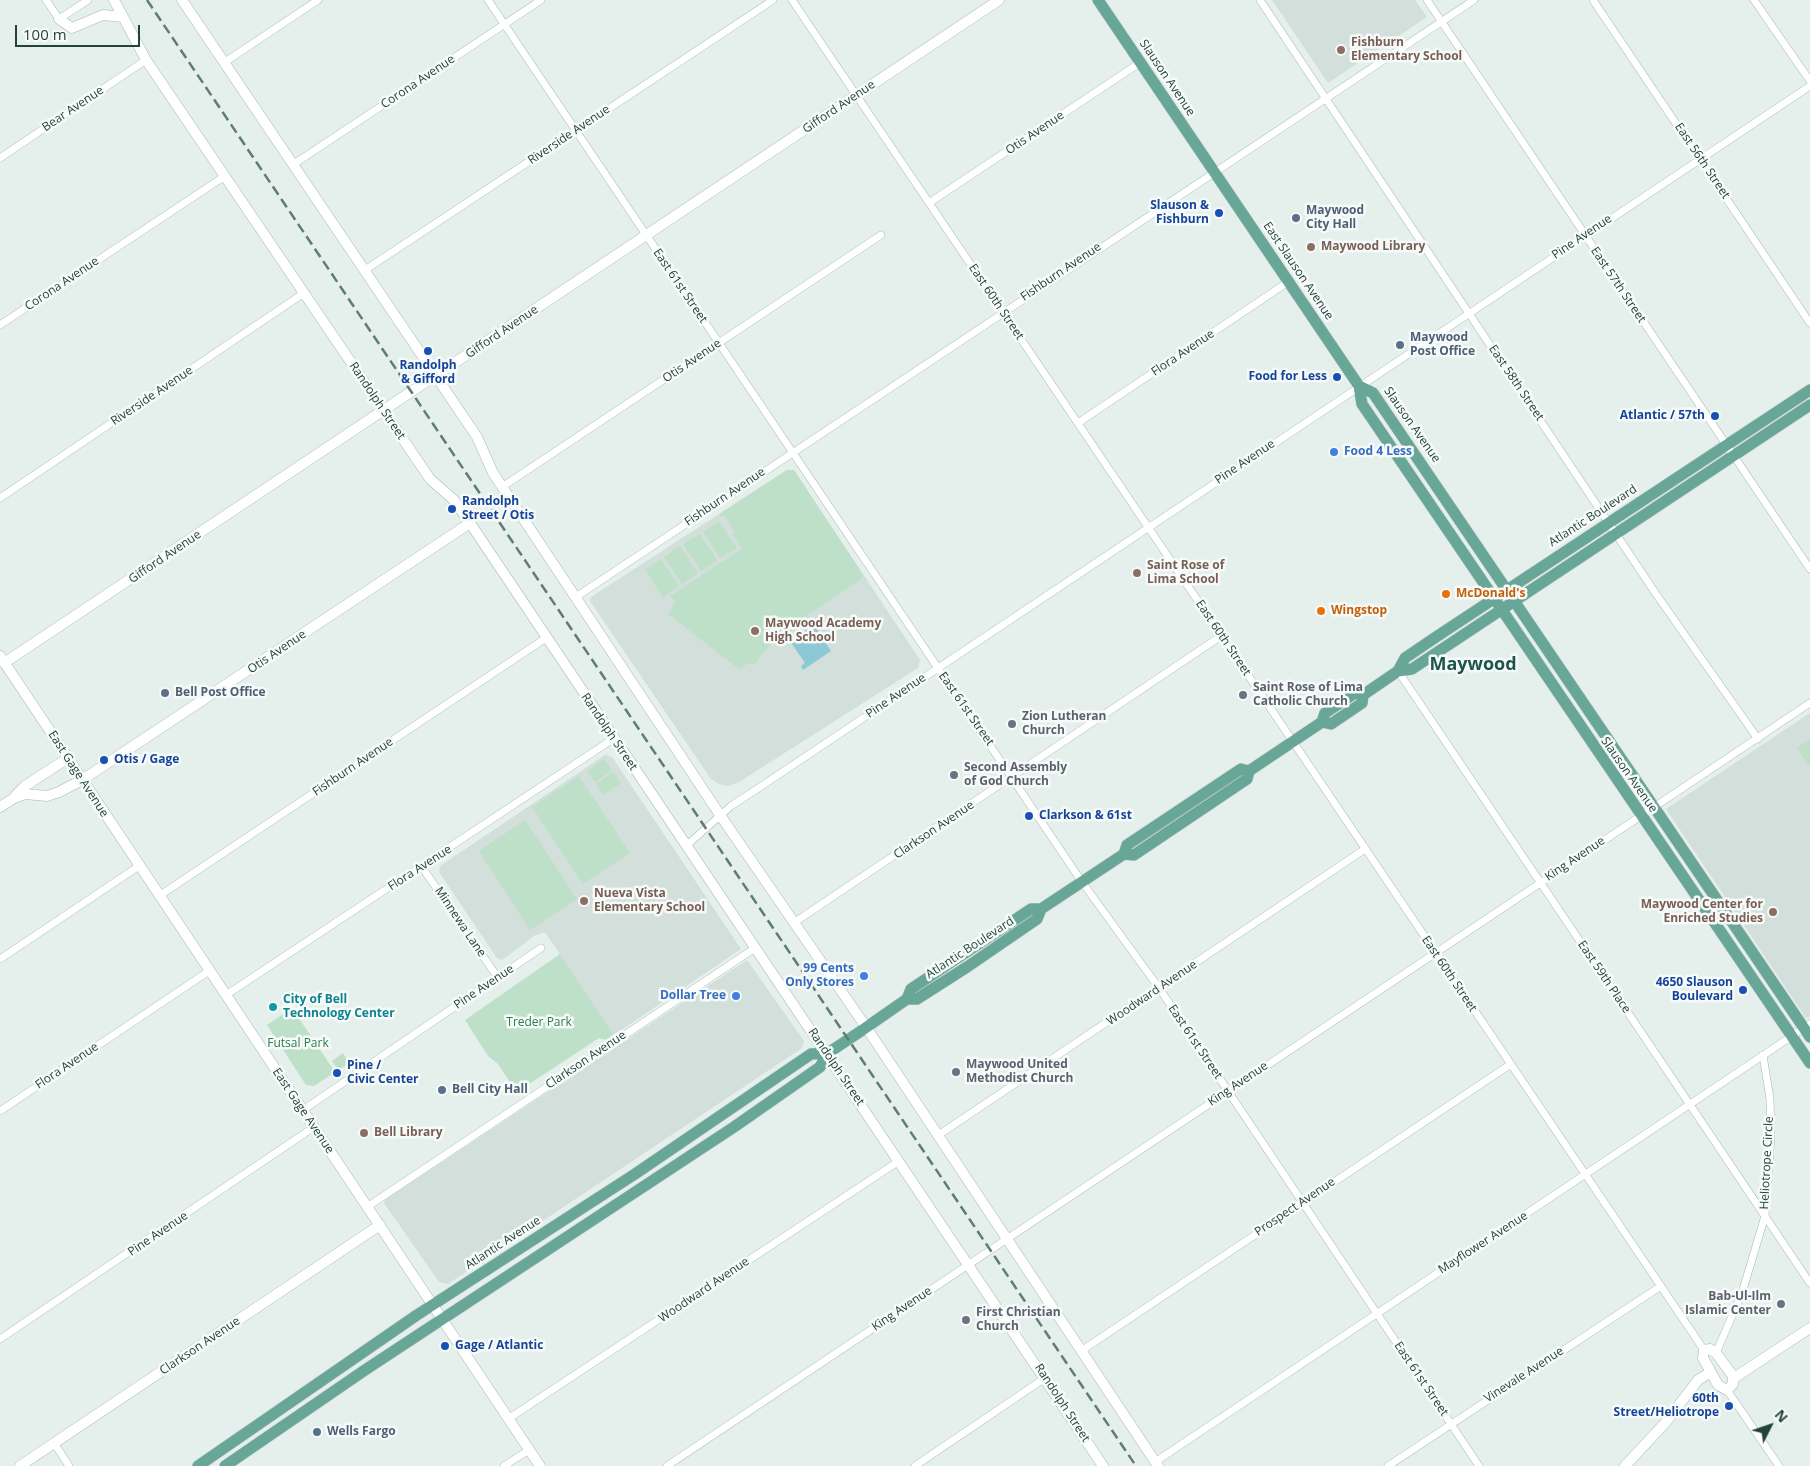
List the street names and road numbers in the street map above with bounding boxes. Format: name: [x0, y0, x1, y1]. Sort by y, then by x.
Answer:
street label: Slauson Avenue: [1136, 37, 1198, 119]
street label: Corona Avenue: [378, 52, 458, 112]
street label: Gifford Avenue: [800, 77, 878, 137]
street label: Bear Avenue: [40, 83, 106, 135]
street label: Riverside Avenue: [525, 102, 613, 168]
street label: Otis Avenue: [1003, 108, 1067, 158]
street label: East 56th Street: [1671, 120, 1733, 202]
street label: Pine Avenue: [1549, 212, 1615, 262]
street label: East Slauson Avenue: [1260, 219, 1336, 323]
street label: Fishburn Avenue: [1018, 240, 1104, 304]
street label: East 57th Street: [1587, 244, 1649, 326]
street label: East 61st Street: [650, 246, 710, 326]
street label: Corona Avenue: [22, 254, 102, 314]
street label: East 60th Street: [965, 261, 1027, 343]
street label: Gifford Avenue: [463, 302, 541, 362]
street label: Flora Avenue: [1149, 327, 1217, 379]
street label: Otis Avenue: [660, 336, 724, 386]
street label: East 58th Street: [1485, 342, 1547, 424]
street label: Randolph Street: [346, 360, 408, 442]
street label: Riverside Avenue: [108, 363, 196, 429]
street label: Slauson Avenue: [1381, 384, 1443, 466]
street label: Pine Avenue: [1212, 437, 1278, 487]
street label: Fishburn Avenue: [682, 465, 768, 529]
street label: Atlantic Boulevard: [1546, 482, 1640, 550]
street label: Gifford Avenue: [126, 527, 204, 587]
street label: East 60th Street: [1192, 597, 1254, 679]
street label: Otis Avenue: [245, 627, 309, 677]
street label: East 61st Street: [935, 669, 997, 749]
street label: Pine Avenue: [863, 671, 929, 721]
street label: Randolph Street: [578, 691, 640, 773]
street label: East Gage Avenue: [45, 728, 111, 820]
street label: Slauson Avenue: [1598, 734, 1660, 816]
street label: Fishburn Avenue: [310, 735, 396, 799]
street label: Clarkson Avenue: [891, 798, 977, 862]
street label: King Avenue: [1542, 834, 1608, 884]
street label: Flora Avenue: [386, 842, 454, 894]
street label: Minnewa Lane: [431, 884, 489, 960]
street label: Atlantic Boulevard: [923, 914, 1017, 982]
street label: East 60th Street: [1418, 933, 1480, 1015]
street label: East 59th Place: [1574, 938, 1634, 1016]
street label: Woodward Avenue: [1104, 957, 1200, 1029]
street label: Pine Avenue: [451, 962, 517, 1012]
street label: East 61st Street: [1165, 1002, 1225, 1082]
street label: Randolph Street: [805, 1026, 867, 1108]
street label: Clarkson Avenue: [543, 1028, 629, 1092]
street label: Flora Avenue: [33, 1040, 101, 1092]
street label: King Avenue: [1205, 1059, 1271, 1109]
street label: East Gage Avenue: [269, 1066, 337, 1156]
street label: Heliotrope Circle: [1757, 1116, 1777, 1210]
street label: Prospect Avenue: [1252, 1175, 1338, 1239]
street label: Pine Avenue: [125, 1209, 191, 1259]
street label: Mayflower Avenue: [1436, 1209, 1530, 1277]
street label: Atlantic Avenue: [463, 1213, 543, 1273]
street label: Woodward Avenue: [656, 1254, 752, 1326]
street label: King Avenue: [869, 1284, 935, 1334]
street label: Clarkson Avenue: [157, 1314, 243, 1378]
street label: East 61st Street: [1391, 1339, 1451, 1419]
street label: Vinevale Avenue: [1482, 1344, 1566, 1406]
street label: Randolph Street: [1031, 1361, 1093, 1445]

